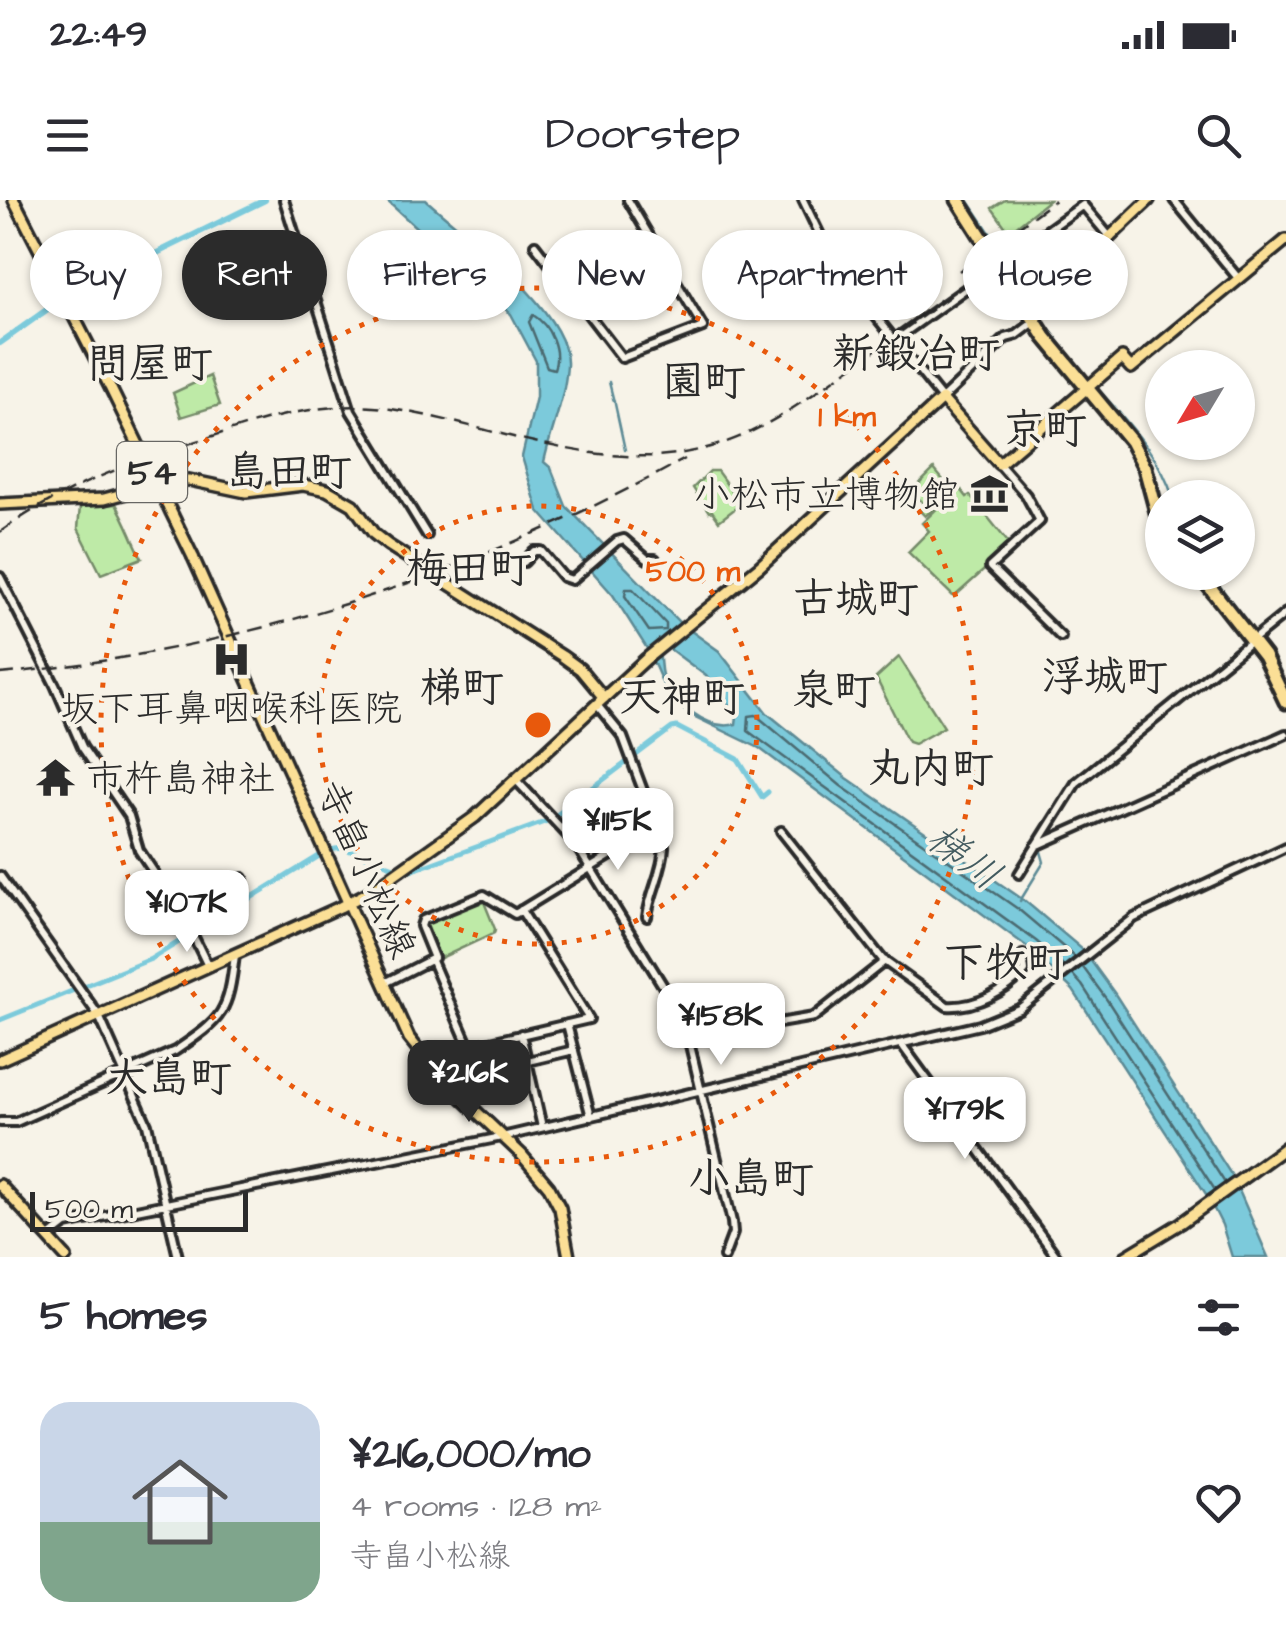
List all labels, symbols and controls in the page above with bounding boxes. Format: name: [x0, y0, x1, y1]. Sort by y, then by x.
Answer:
text: 22:49: [50, 9, 147, 61]
text: Doorstep: [546, 104, 740, 166]
icon: menu: [40, 108, 95, 163]
icon: search: [1191, 108, 1246, 163]
chip: Buy: [30, 230, 162, 320]
chip: Rent: [182, 230, 327, 320]
chip: Filters: [347, 230, 522, 320]
chip: New: [542, 230, 682, 320]
chip: Apartment: [702, 230, 943, 320]
chip: House: [963, 230, 1128, 320]
district label: 新鍛冶町: [832, 326, 1000, 384]
district label: 問屋町: [87, 336, 213, 394]
north arrow: [1145, 350, 1255, 460]
map controls: [1145, 350, 1255, 590]
district label: 園町: [662, 354, 746, 412]
text: 1 km: [818, 396, 876, 438]
district label: 京町: [1003, 402, 1087, 460]
road number: 54: [117, 442, 187, 502]
district label: 島田町: [226, 444, 352, 502]
place label: 小松市立博物館: [693, 470, 959, 522]
museum icon: 小松市立博物館: [968, 473, 1010, 515]
button: layers: [1145, 480, 1255, 590]
district label: 梅田町: [406, 541, 532, 599]
text: 500 m: [646, 551, 741, 593]
district label: 古城町: [793, 571, 919, 629]
hospital icon: 坂下耳鼻咽喉科医院: [210, 638, 252, 680]
district label: 浮城町: [1042, 649, 1168, 707]
district label: 梯町: [420, 660, 504, 718]
district label: 泉町: [792, 663, 876, 721]
district label: 天神町: [619, 670, 745, 728]
place label: 坂下耳鼻咽喉科医院: [60, 684, 402, 736]
centre of rings: [520, 707, 556, 743]
district label: 丸内町: [868, 741, 994, 799]
place label: 市杵島神社: [86, 754, 276, 806]
temple icon: 市杵島神社: [35, 757, 77, 799]
street label: 寺畠小松線: [303, 772, 428, 967]
pin: ¥115K: [548, 788, 688, 873]
text: ¥115K: [584, 798, 652, 843]
water label: 梯川: [915, 812, 1012, 904]
pin: ¥107K: [117, 870, 257, 955]
text: ¥107K: [147, 880, 227, 925]
district label: 下牧町: [943, 935, 1069, 993]
pin: ¥158K: [651, 983, 791, 1068]
text: ¥158K: [679, 993, 763, 1038]
pin: ¥216K: [399, 1040, 539, 1125]
district label: 大島町: [106, 1050, 232, 1108]
text: ¥216K: [430, 1050, 508, 1095]
pin: ¥179K: [895, 1077, 1035, 1162]
text: ¥179K: [926, 1087, 1004, 1132]
district label: 小島町: [688, 1151, 814, 1209]
scale bar: [30, 1187, 248, 1232]
text: 500 m: [45, 1190, 133, 1229]
text: 5 homes: [40, 1288, 207, 1346]
icon: filters: [1191, 1290, 1246, 1345]
text: ¥216,000/mo: [350, 1426, 591, 1484]
icon: home: [120, 1442, 240, 1562]
icon: heart: [1191, 1475, 1246, 1530]
text: 4 rooms · 128 m²: [350, 1484, 602, 1529]
text: 寺畠小松線: [350, 1534, 510, 1579]

